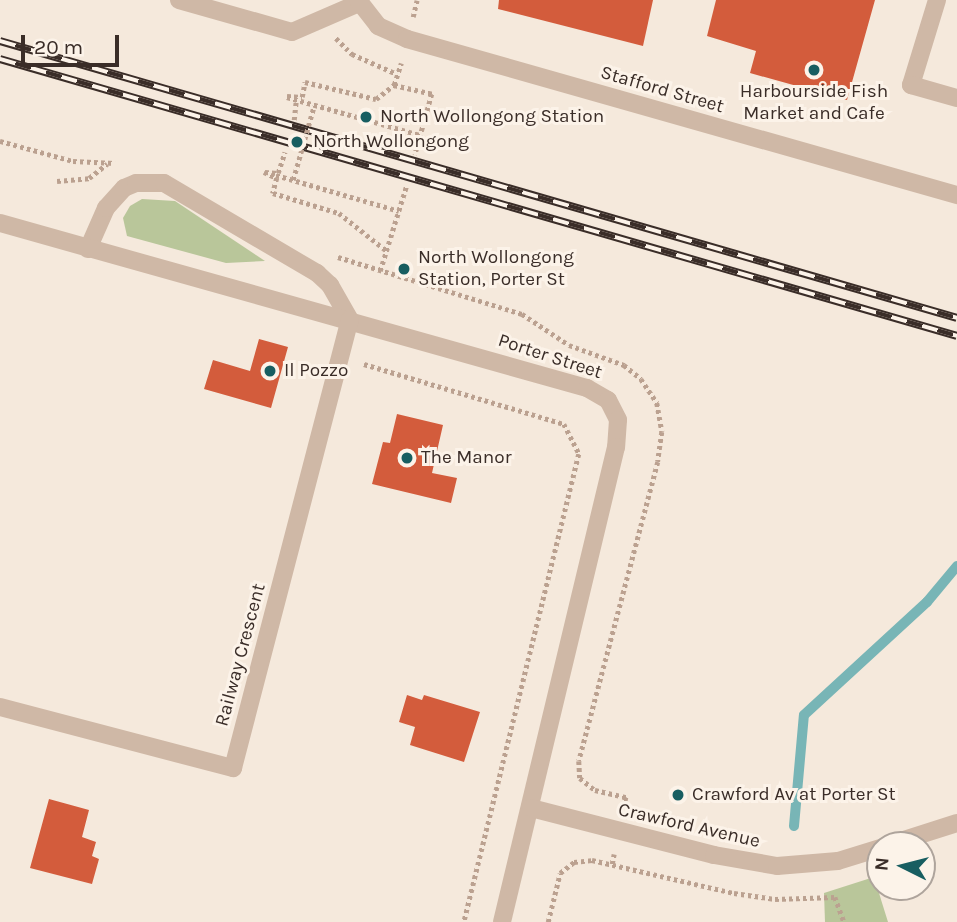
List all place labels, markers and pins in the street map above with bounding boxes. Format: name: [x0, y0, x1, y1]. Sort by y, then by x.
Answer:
marker: Harbourside Fish Market and Cafe: [806, 62, 822, 78]
place label: Harbourside Fish Market and Cafe: [740, 81, 888, 125]
place label: North Wollongong Station: [380, 106, 604, 128]
marker: North Wollongong Station: [358, 109, 374, 125]
place label: North Wollongong: [313, 131, 469, 153]
marker: North Wollongong: [287, 132, 307, 152]
place label: North Wollongong Station, Porter St: [418, 247, 574, 291]
marker: North Wollongong Station, Porter St: [396, 261, 412, 277]
place label: Il Pozzo: [284, 360, 348, 382]
marker: Il Pozzo: [262, 363, 278, 379]
place label: The Manor: [421, 447, 512, 469]
marker: The Manor: [399, 450, 415, 466]
place label: Crawford Av at Porter St: [692, 784, 896, 806]
marker: Crawford Av at Porter St: [670, 787, 686, 803]

